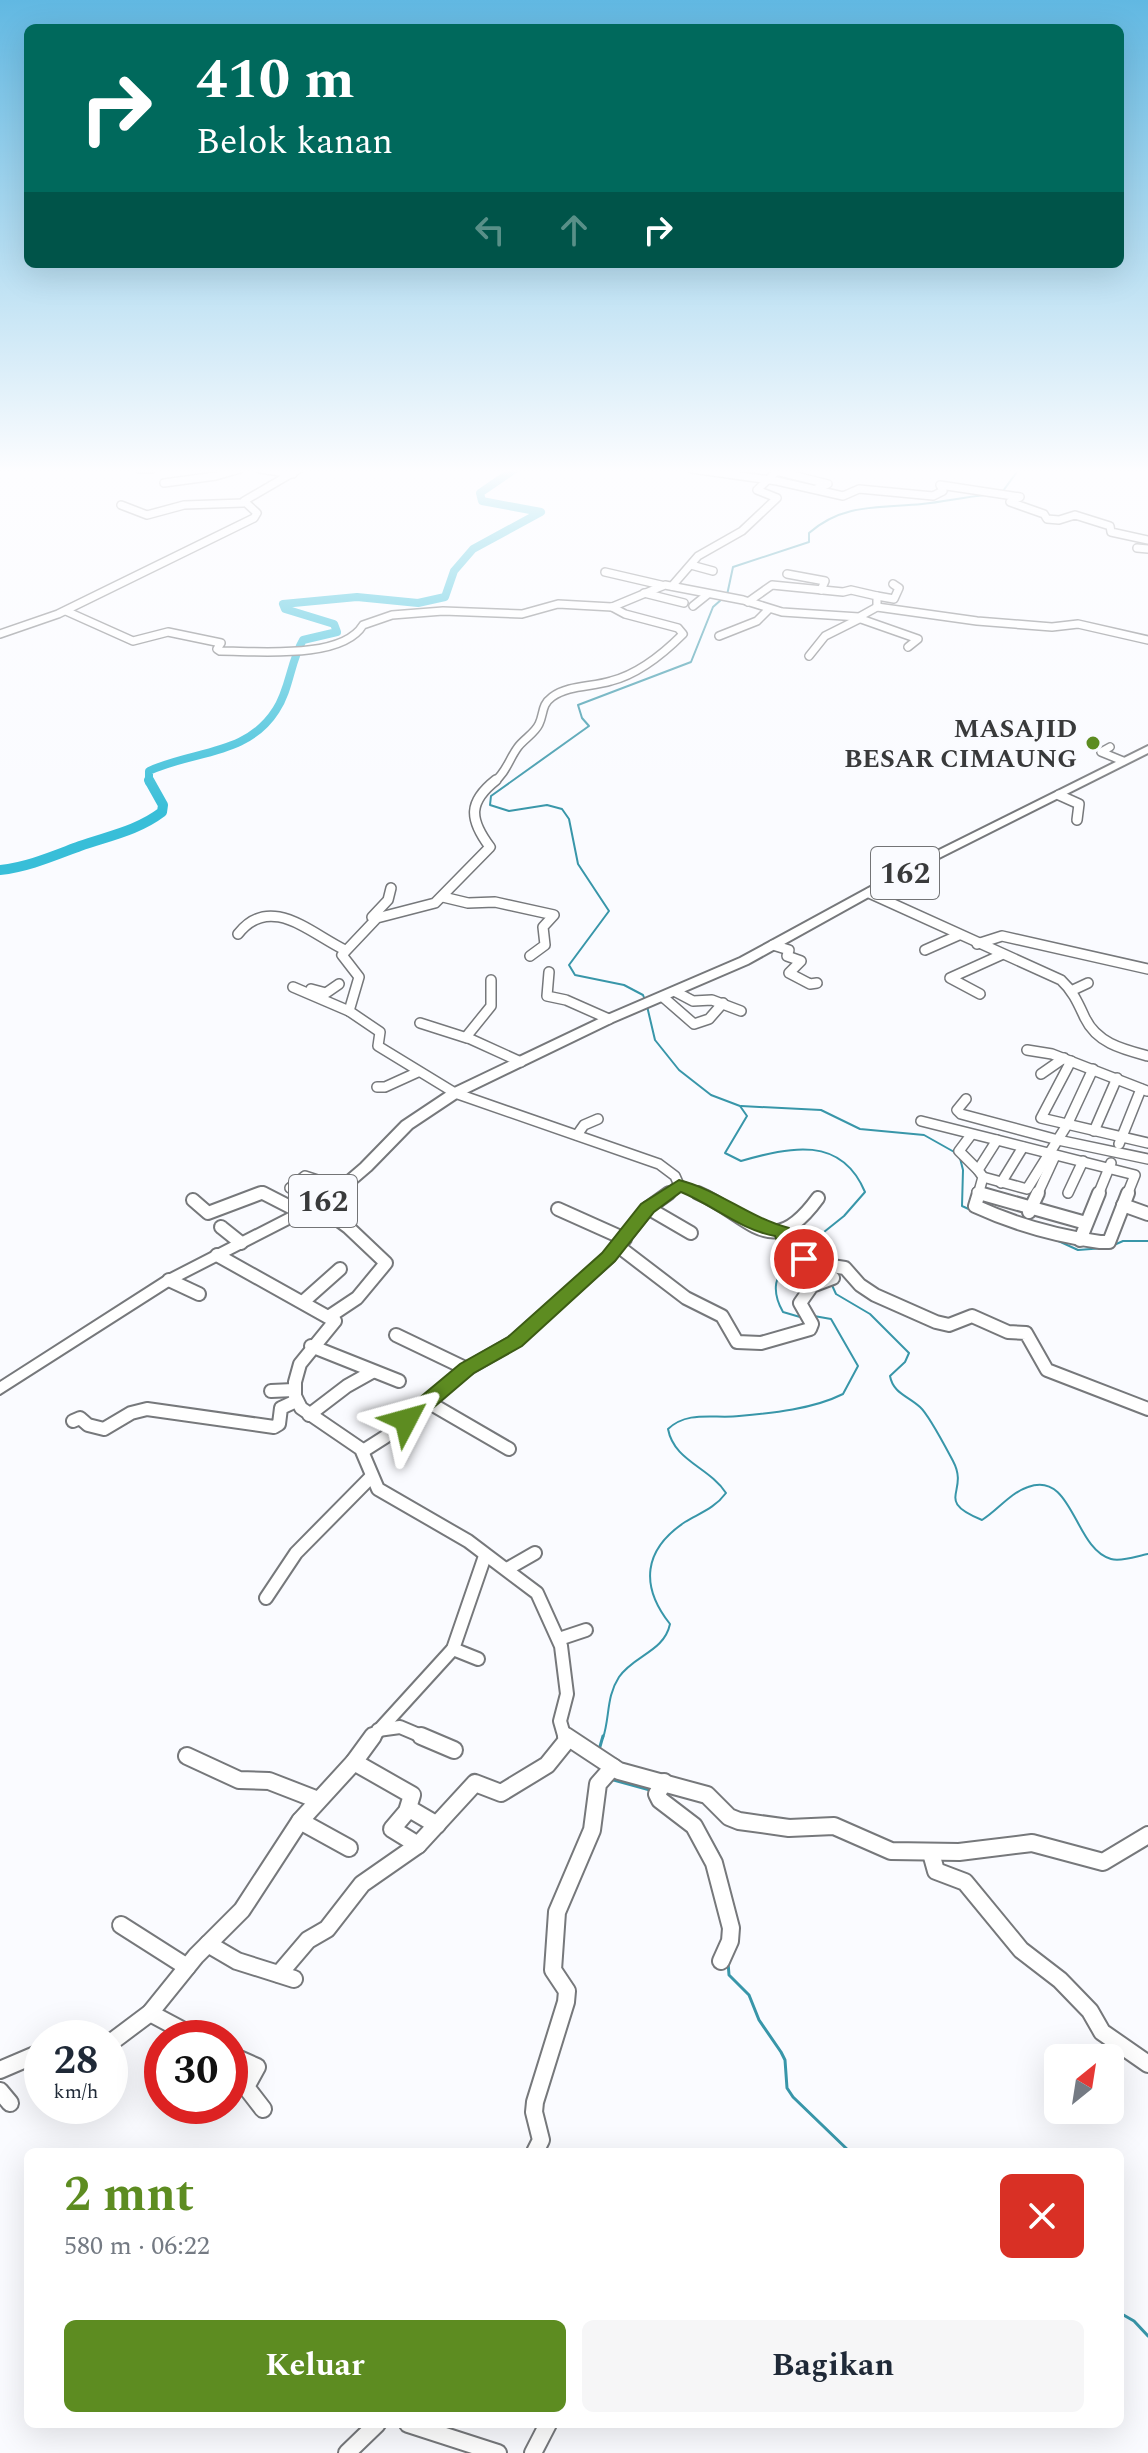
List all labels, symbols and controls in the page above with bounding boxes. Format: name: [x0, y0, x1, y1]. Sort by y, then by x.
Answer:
text: 410 m: [196, 38, 355, 123]
icon: right: [64, 56, 168, 160]
text: Belok kanan: [196, 115, 393, 170]
icon: left: [468, 208, 512, 252]
icon: ahead: [552, 208, 596, 252]
icon: right: [636, 208, 680, 252]
place label: MASAJID BESAR CIMAUNG: [844, 709, 1077, 779]
marker: MASAJID BESAR CIMAUNG: [1084, 734, 1102, 752]
road number: 162: [871, 847, 939, 899]
road number: 162: [289, 1175, 357, 1227]
pin: [770, 1225, 838, 1293]
icon: arrive: [782, 1237, 826, 1281]
position arrow: [364, 1378, 448, 1462]
speed limit sign: 30: [144, 2020, 248, 2124]
text: 28: [54, 2031, 98, 2092]
north arrow: [1044, 2044, 1124, 2124]
map controls: [1044, 2044, 1124, 2124]
text: km/h: [54, 2077, 99, 2107]
text: 2 mnt: [64, 2159, 194, 2232]
button: close: [1000, 2174, 1084, 2258]
text: 580 m · 06:22: [64, 2226, 210, 2266]
button: Keluar: [64, 2320, 566, 2412]
button: Bagikan: [582, 2320, 1084, 2412]

